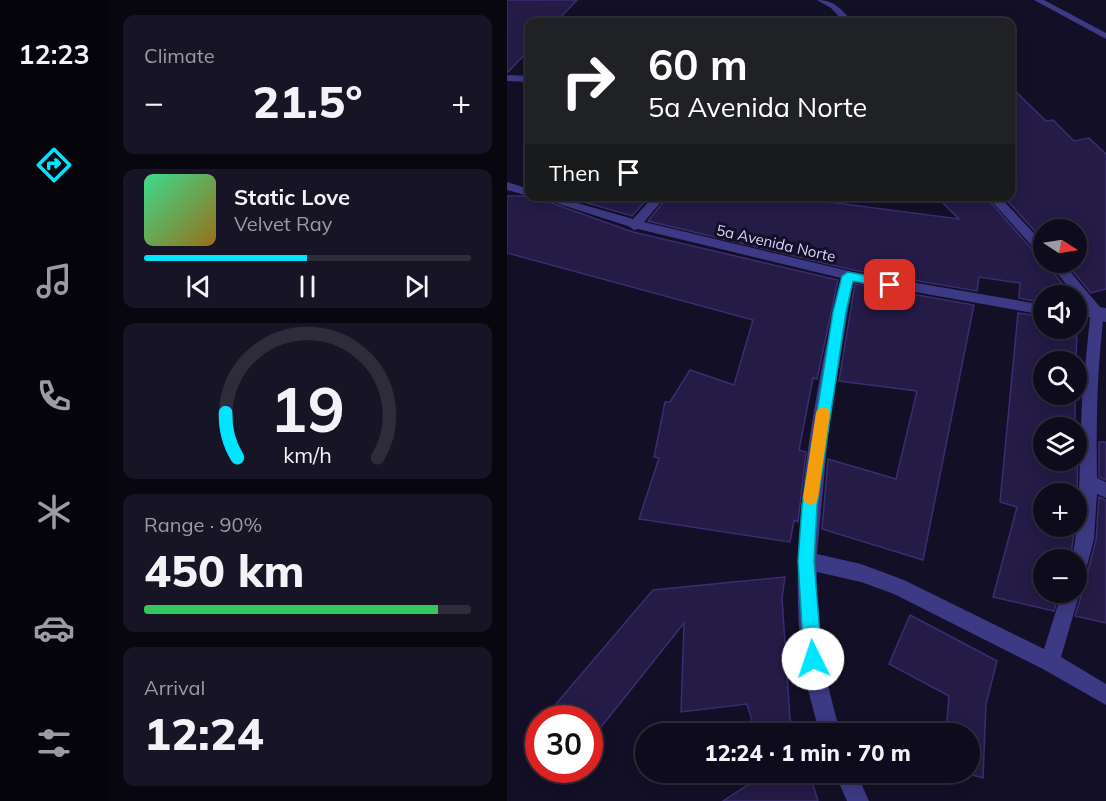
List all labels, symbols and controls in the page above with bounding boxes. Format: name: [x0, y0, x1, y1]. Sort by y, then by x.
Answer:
text: 12:23: [18, 37, 90, 71]
text: 60 m: [648, 38, 748, 91]
icon: right: [549, 42, 627, 120]
text: Climate: [144, 43, 215, 68]
text: 21.5°: [253, 73, 362, 129]
text: −: [144, 81, 164, 122]
text: +: [451, 81, 471, 122]
text: 5a Avenida Norte: [648, 90, 867, 124]
icon: directions: [33, 144, 75, 186]
icon: arrive: [612, 156, 645, 189]
text: Then: [549, 159, 600, 187]
text: Static Love: [234, 183, 350, 211]
text: Velvet Ray: [234, 211, 332, 236]
north arrow: [1033, 219, 1087, 273]
map controls: [1033, 219, 1087, 603]
street label: 5a Avenida Norte: [715, 220, 837, 266]
pin: [864, 259, 915, 310]
icon: music: [33, 260, 75, 302]
icon: arrive: [873, 268, 906, 301]
icon: previous: [182, 270, 215, 303]
icon: pause: [291, 270, 324, 303]
icon: next: [400, 270, 433, 303]
button: sound: [1033, 285, 1087, 339]
button: search: [1033, 351, 1087, 405]
text: 19: [270, 369, 345, 448]
icon: phone: [33, 375, 75, 417]
button: layers: [1033, 417, 1087, 471]
text: km/h: [283, 441, 332, 468]
button: +: [1033, 483, 1087, 537]
icon: climate: [33, 491, 75, 533]
text: Range · 90%: [144, 512, 262, 537]
text: 450 km: [144, 542, 305, 598]
button: −: [1033, 549, 1087, 603]
icon: car: [33, 607, 75, 649]
position arrow: [781, 627, 845, 691]
text: Arrival: [144, 675, 205, 700]
text: 12:24: [144, 705, 264, 761]
speed limit sign: 30: [525, 705, 603, 783]
icon: filters: [33, 722, 75, 764]
text: 12:24 · 1 min · 70 m: [704, 739, 911, 767]

